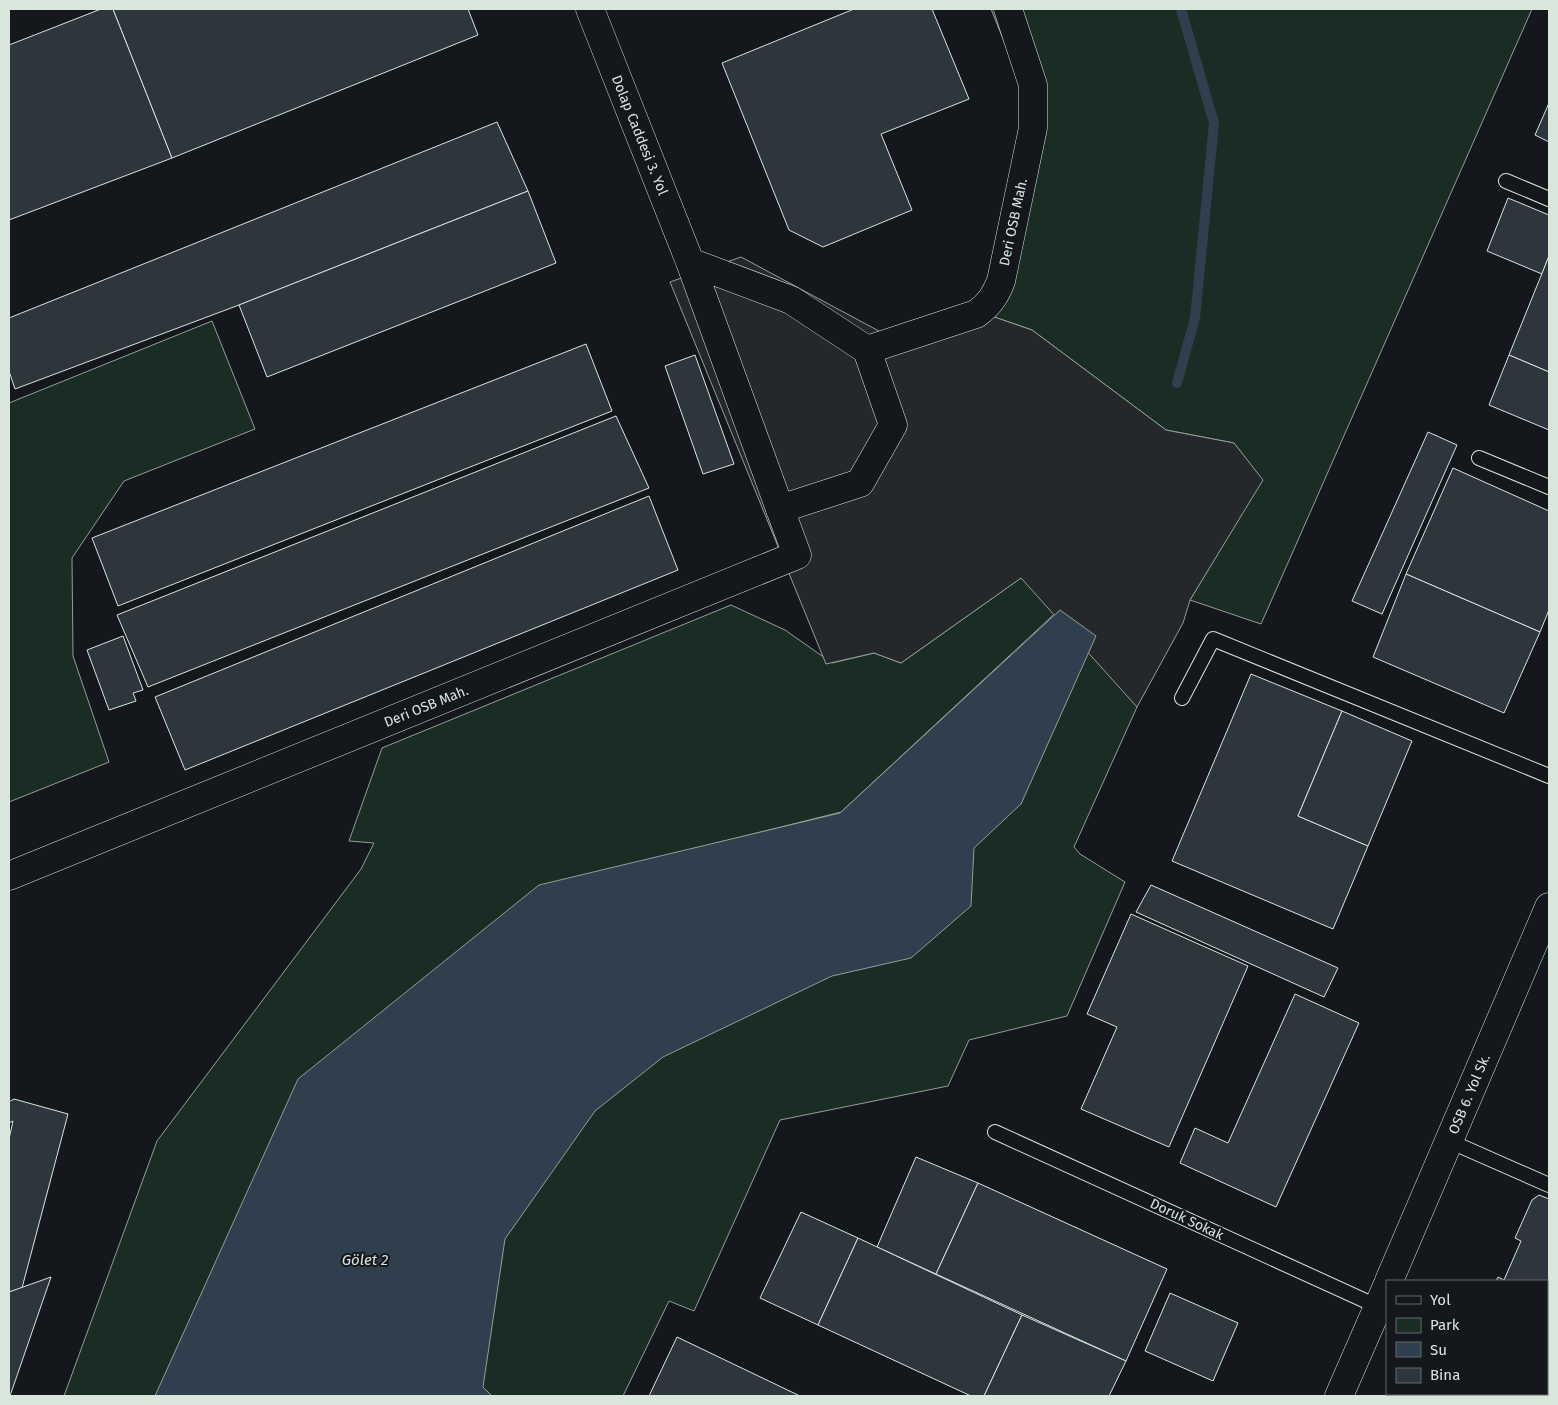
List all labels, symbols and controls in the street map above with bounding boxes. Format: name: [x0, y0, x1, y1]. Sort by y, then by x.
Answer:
street label: Dolap Caddesi 3. Yol: [608, 73, 671, 198]
street label: Deri OSB Mah.: [996, 177, 1031, 268]
street label: Deri OSB Mah.: [382, 682, 471, 731]
street label: OSB 6. Yol Sk.: [1445, 1052, 1494, 1137]
street label: Doruk Sokak: [1147, 1195, 1227, 1244]
water label: Gölet 2: [342, 1251, 388, 1269]
legend: [1386, 1280, 1548, 1395]
text: Yol: [1430, 1291, 1451, 1309]
text: Park: [1430, 1316, 1460, 1334]
text: Su: [1430, 1341, 1447, 1359]
text: Bina: [1430, 1366, 1460, 1384]

